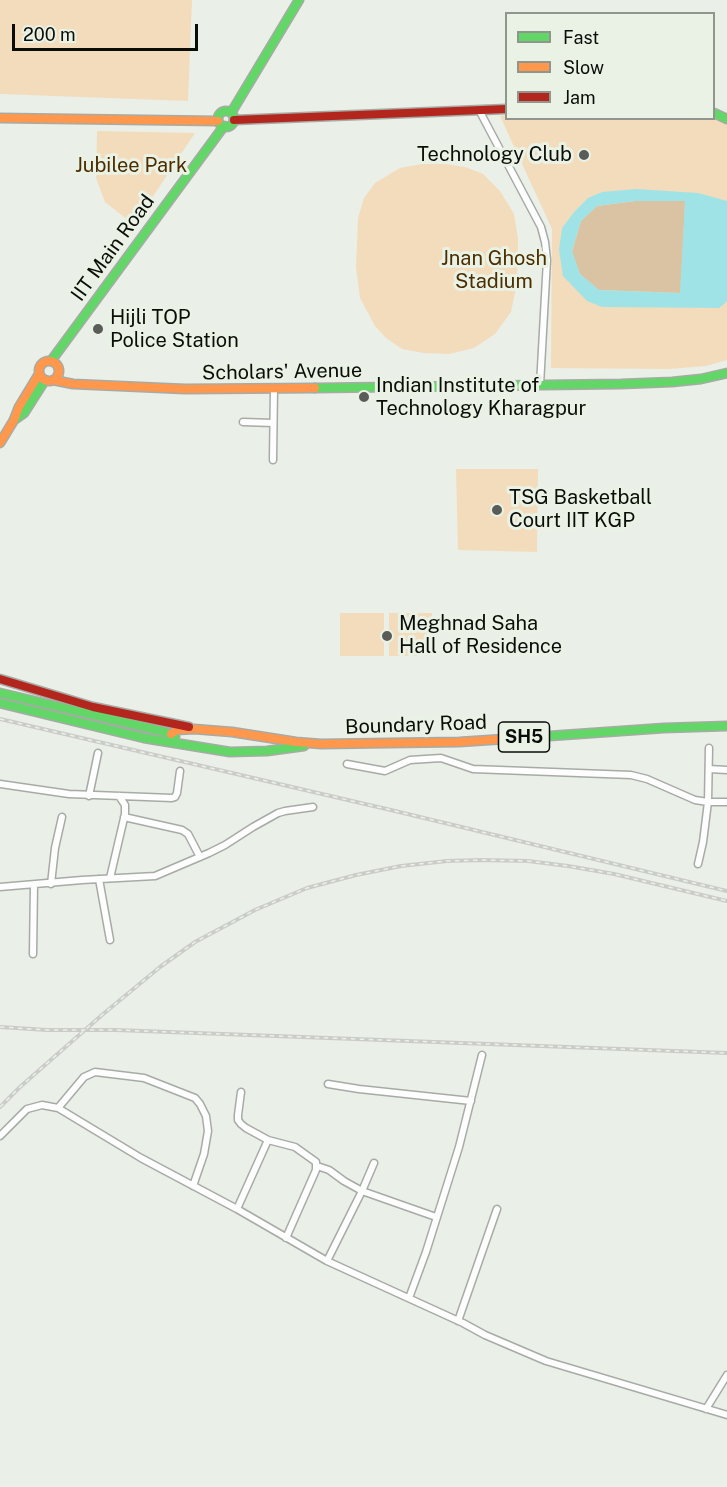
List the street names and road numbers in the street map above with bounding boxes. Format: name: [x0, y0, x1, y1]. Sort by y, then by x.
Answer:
street label: IIT Main Road: [66, 190, 160, 306]
street label: Scholars' Avenue: [202, 359, 362, 385]
street label: Boundary Road: [345, 711, 487, 739]
road number: SH5: [498, 722, 550, 752]

